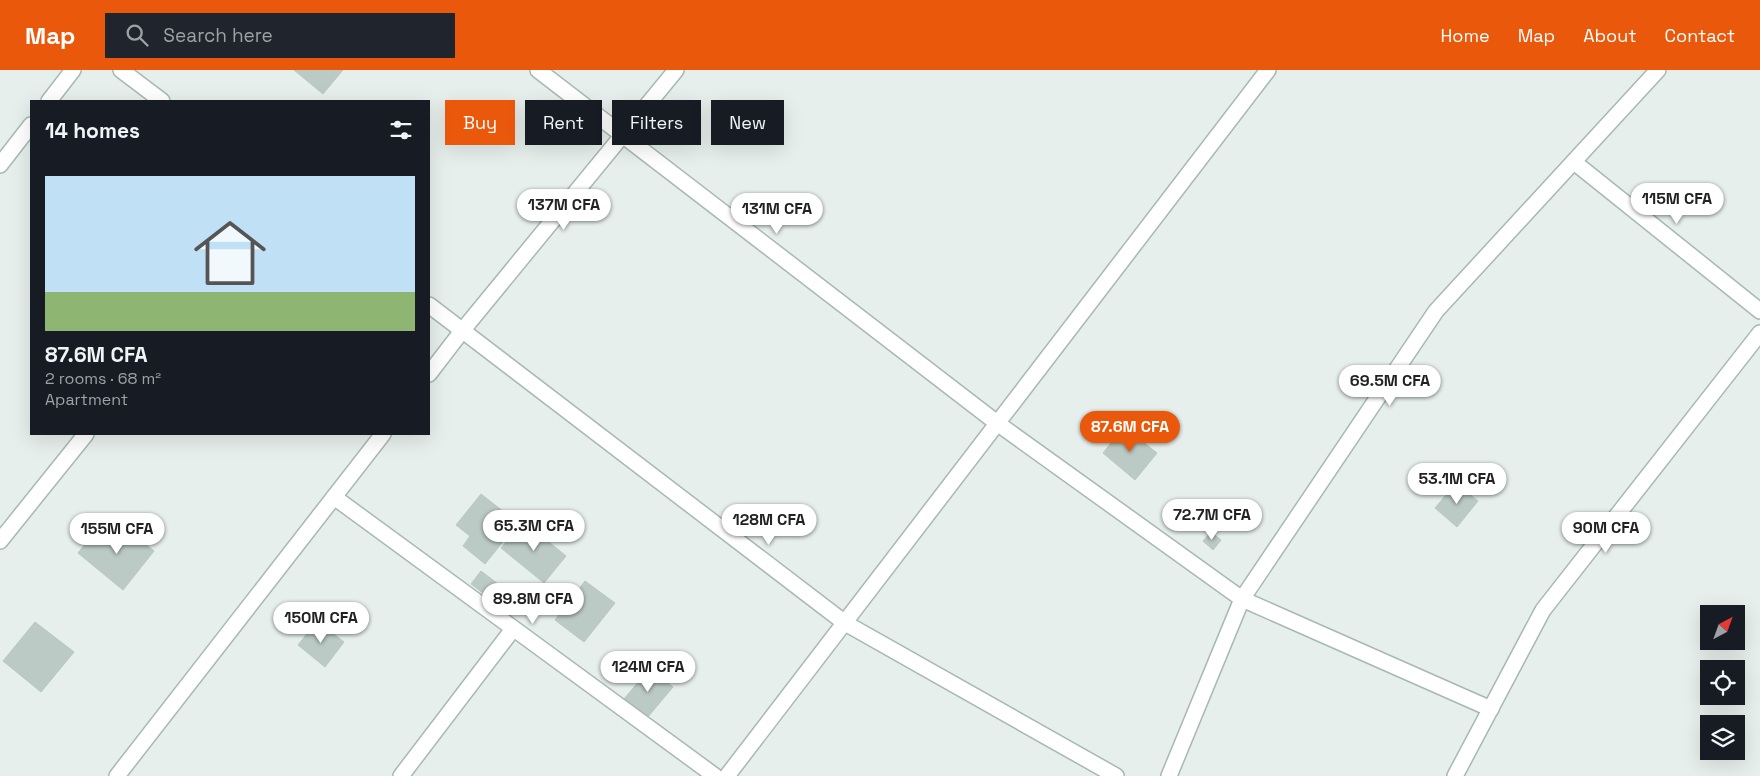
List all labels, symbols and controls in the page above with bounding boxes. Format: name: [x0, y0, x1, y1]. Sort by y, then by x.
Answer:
search box: [105, 13, 455, 58]
text: Map: [25, 20, 75, 51]
icon: search: [123, 21, 151, 49]
text: Search here: [163, 23, 273, 48]
text: Home: [1441, 24, 1490, 47]
text: Map: [1518, 24, 1555, 47]
text: About: [1583, 24, 1637, 47]
text: Contact: [1665, 24, 1735, 47]
chip: Buy: [445, 100, 515, 145]
chip: Rent: [525, 100, 602, 145]
chip: Filters: [612, 100, 701, 145]
chip: New: [711, 100, 784, 145]
icon: filters: [387, 116, 415, 144]
text: 14 homes: [45, 117, 140, 144]
pin: 115M CFA: [1625, 182, 1729, 225]
text: 115M CFA: [1642, 188, 1712, 209]
pin: 137M CFA: [512, 189, 616, 231]
pin: 131M CFA: [725, 192, 829, 235]
text: 137M CFA: [528, 194, 600, 215]
text: 131M CFA: [742, 198, 812, 219]
icon: home: [185, 208, 275, 298]
text: 87.6M CFA: [45, 341, 148, 368]
pin: 69.5M CFA: [1333, 364, 1447, 407]
text: 2 rooms · 68 m²: [45, 368, 161, 389]
text: 69.5M CFA: [1350, 370, 1430, 391]
text: Apartment: [45, 389, 128, 410]
pin: 87.6M CFA: [1073, 410, 1187, 453]
text: 87.6M CFA: [1091, 416, 1169, 437]
pin: 53.1M CFA: [1400, 462, 1514, 505]
text: 53.1M CFA: [1419, 468, 1495, 489]
pin: 72.7M CFA: [1155, 498, 1269, 541]
pin: 128M CFA: [717, 504, 821, 546]
text: 72.7M CFA: [1173, 504, 1251, 525]
text: 128M CFA: [733, 509, 805, 530]
pin: 65.3M CFA: [477, 510, 591, 552]
pin: 155M CFA: [65, 512, 169, 555]
pin: 90M CFA: [1560, 512, 1652, 554]
text: 65.3M CFA: [494, 515, 574, 536]
text: 90M CFA: [1573, 517, 1639, 538]
text: 155M CFA: [81, 518, 153, 539]
pin: 89.8M CFA: [476, 582, 590, 625]
text: 89.8M CFA: [493, 588, 573, 609]
pin: 150M CFA: [269, 602, 373, 644]
north arrow: [1700, 605, 1745, 650]
map controls: [1700, 605, 1745, 760]
text: 150M CFA: [284, 607, 358, 628]
pin: 124M CFA: [596, 650, 700, 693]
text: 124M CFA: [611, 656, 685, 677]
button: locate: [1700, 660, 1745, 705]
button: layers: [1700, 715, 1745, 760]

